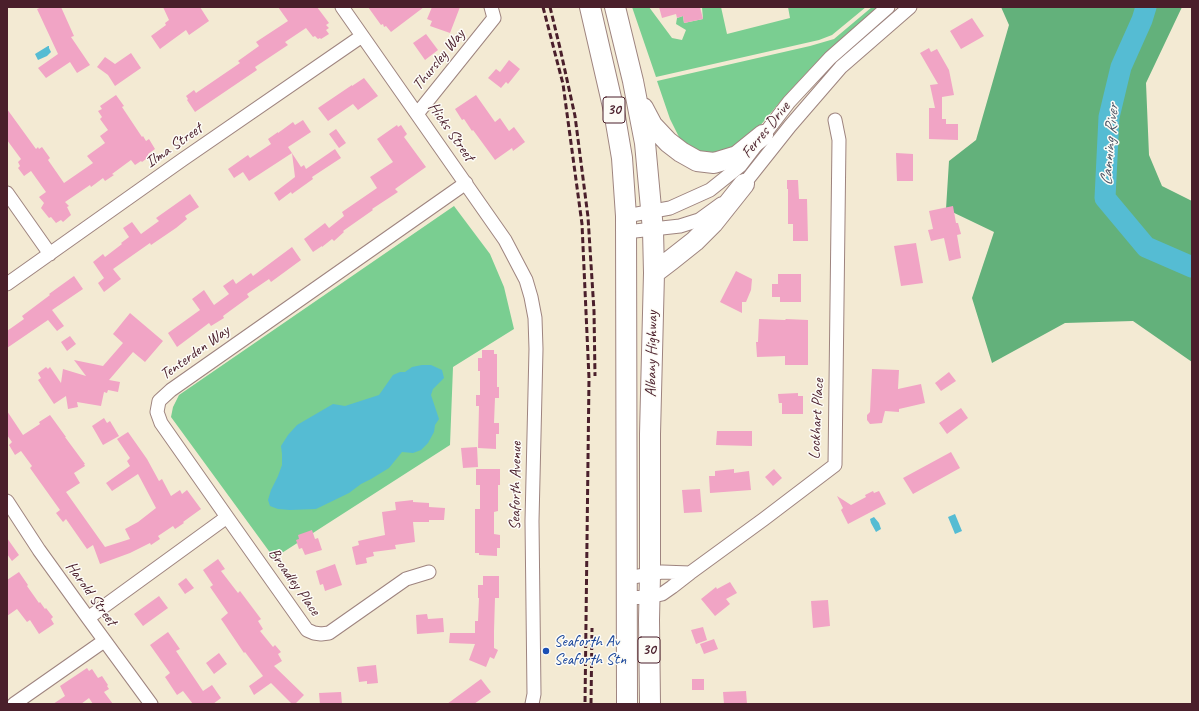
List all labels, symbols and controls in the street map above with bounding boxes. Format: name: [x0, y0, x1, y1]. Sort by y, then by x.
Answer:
street label: Thursley Way: [409, 26, 469, 94]
road number: 30: [603, 97, 625, 123]
street label: Ferres Drive: [737, 98, 795, 162]
street label: Hicks Street: [424, 99, 478, 165]
water label: Canning River: [1096, 104, 1124, 186]
street label: Ilma Street: [142, 120, 206, 172]
street label: Albany Highway: [642, 311, 662, 397]
street label: Tenterden Way: [157, 322, 233, 384]
street label: Lockhart Place: [805, 378, 829, 460]
street label: Seaforth Avenue: [506, 442, 526, 530]
street label: Broadley Place: [264, 545, 324, 619]
street label: Harold Street: [61, 558, 121, 630]
place label: Seaforth Av Seaforth Stn: [554, 632, 626, 670]
road number: 30: [638, 637, 660, 663]
marker: Seaforth Av Seaforth Stn: [541, 646, 551, 656]

